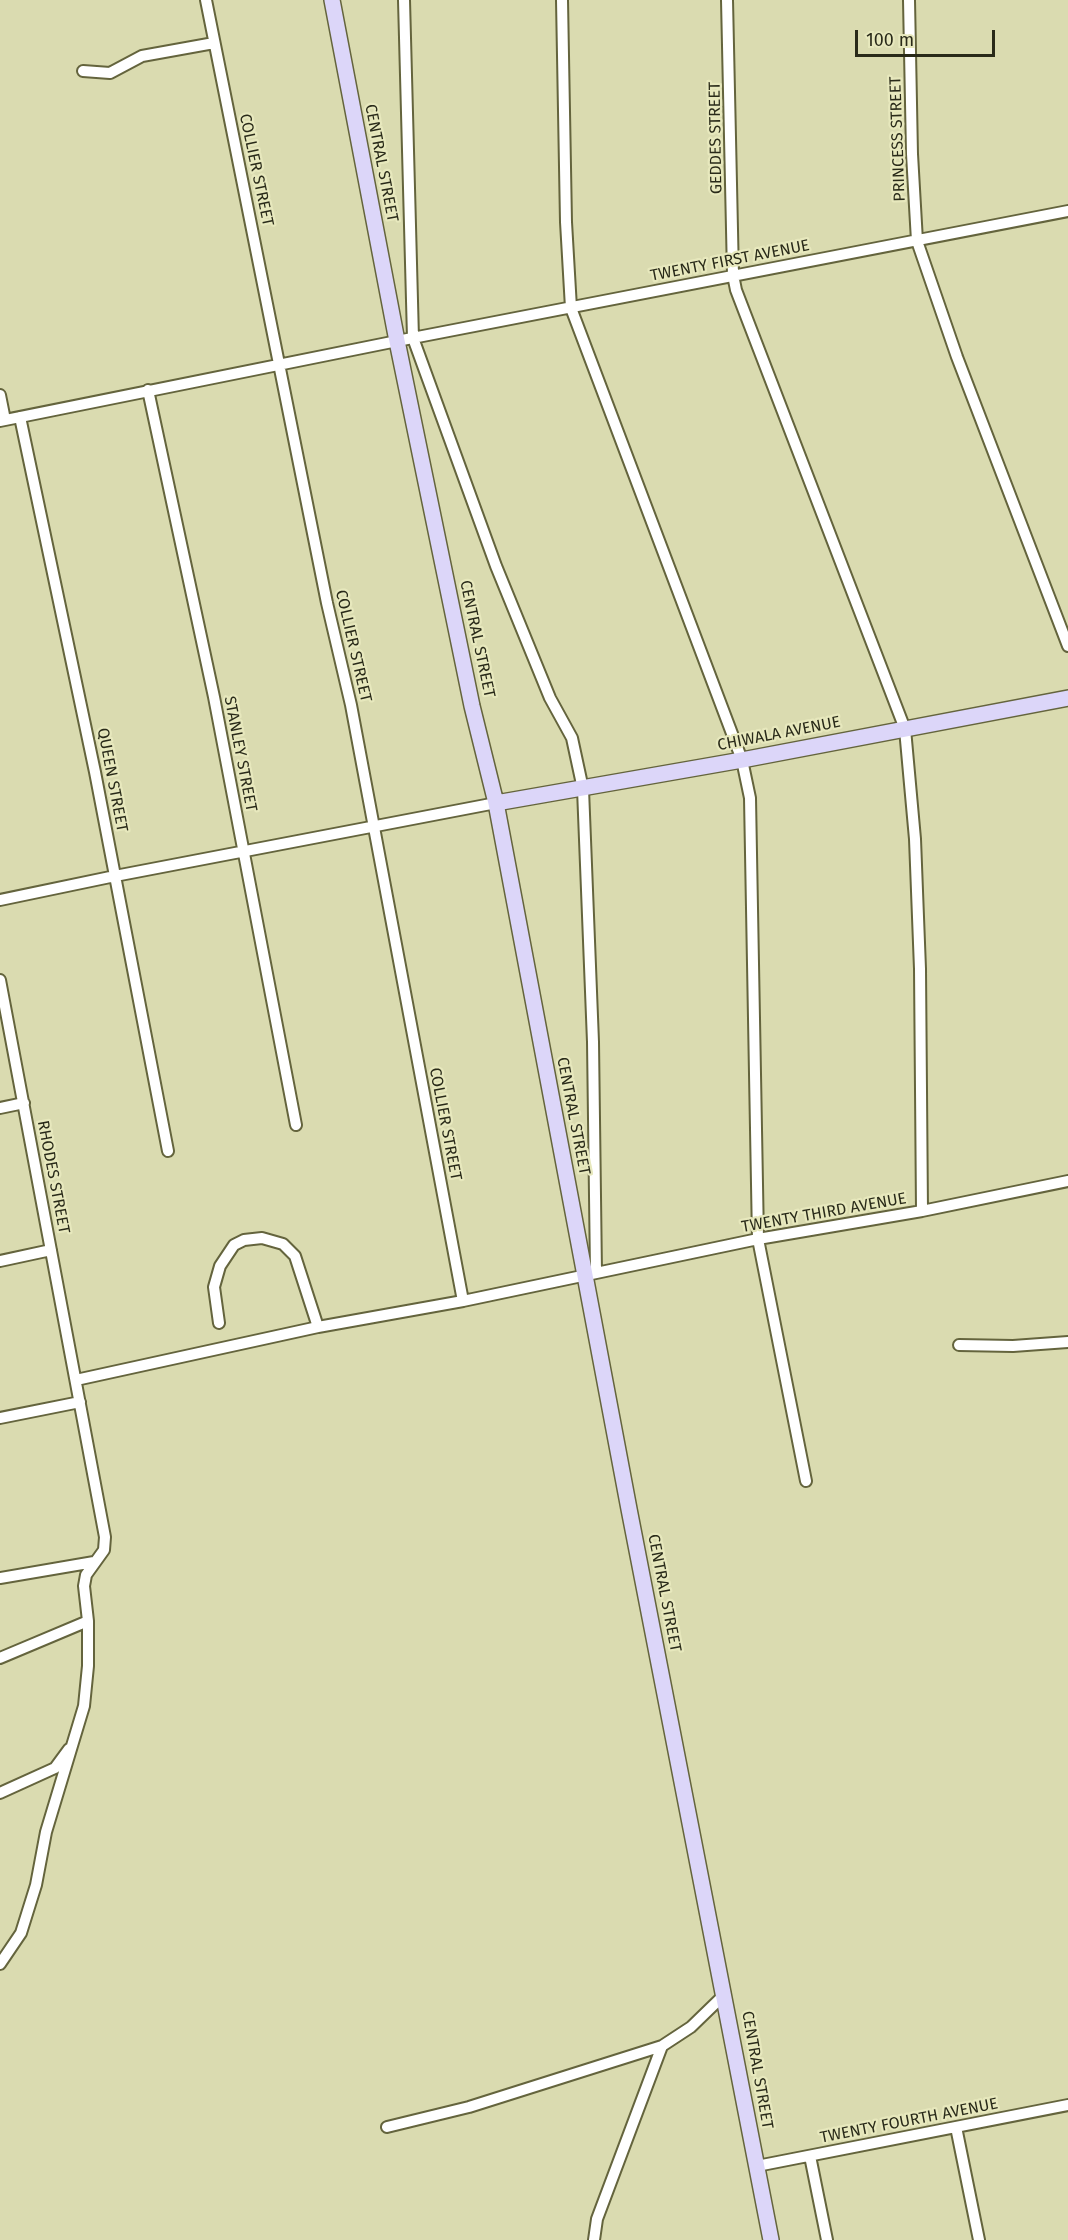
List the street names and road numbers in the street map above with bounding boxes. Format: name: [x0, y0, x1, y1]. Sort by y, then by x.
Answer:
street label: PRINCESS STREET: [886, 76, 910, 202]
street label: GEDDES STREET: [705, 82, 727, 194]
street label: CENTRAL STREET: [360, 103, 402, 223]
street label: COLLIER STREET: [235, 112, 277, 228]
street label: TWENTY FIRST AVENUE: [649, 236, 811, 286]
street label: CENTRAL STREET: [455, 579, 499, 699]
street label: COLLIER STREET: [331, 588, 375, 704]
street label: STANLEY STREET: [219, 695, 261, 813]
street label: CHIWALA AVENUE: [716, 713, 842, 755]
street label: QUEEN STREET: [92, 726, 132, 834]
street label: CENTRAL STREET: [552, 1056, 594, 1176]
street label: COLLIER STREET: [425, 1066, 465, 1182]
street label: RHODES STREET: [33, 1119, 73, 1235]
street label: TWENTY THIRD AVENUE: [740, 1189, 908, 1237]
street label: CENTRAL STREET: [643, 1533, 685, 1653]
street label: CENTRAL STREET: [737, 2009, 777, 2131]
street label: TWENTY FOURTH AVENUE: [818, 2094, 1000, 2148]

